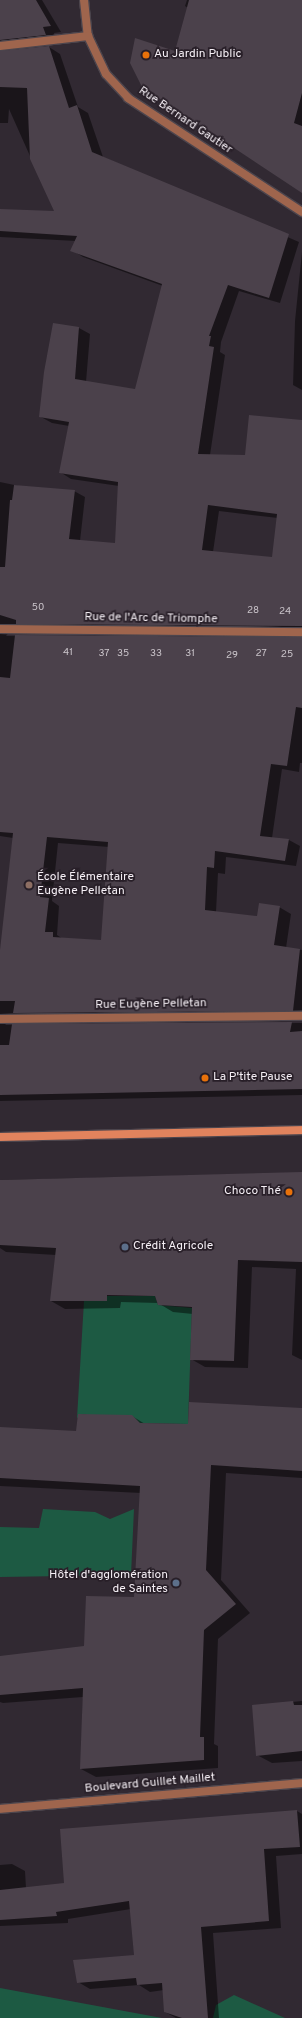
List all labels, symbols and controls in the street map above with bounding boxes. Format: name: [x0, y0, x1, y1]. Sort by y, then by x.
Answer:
place label: Au Jardin Public: [154, 48, 241, 62]
marker: Au Jardin Public: [141, 50, 151, 60]
street label: Rue Bernard Gautier: [135, 84, 235, 158]
house number: 50: [32, 602, 44, 614]
house number: 28: [247, 605, 259, 617]
house number: 24: [279, 606, 291, 618]
street label: Rue de l'Arc de Triomphe: [84, 611, 218, 627]
house number: 41: [63, 647, 73, 659]
house number: 37: [98, 648, 110, 660]
house number: 35: [117, 648, 129, 660]
house number: 33: [150, 648, 162, 660]
house number: 31: [185, 648, 195, 660]
house number: 27: [255, 648, 267, 660]
house number: 25: [281, 649, 293, 661]
house number: 29: [226, 650, 238, 662]
place label: École Élémentaire Eugène Pelletan: [37, 871, 134, 899]
marker: École Élémentaire Eugène Pelletan: [24, 880, 34, 890]
street label: Rue Eugène Pelletan: [95, 997, 207, 1013]
place label: La P'tite Pause: [213, 1071, 292, 1085]
marker: La P'tite Pause: [200, 1073, 210, 1083]
place label: Choco Thé: [223, 1185, 281, 1199]
marker: Choco Thé: [284, 1187, 294, 1197]
place label: Crédit Agricole: [133, 1240, 214, 1254]
marker: Crédit Agricole: [120, 1242, 130, 1252]
place label: Hôtel d'agglomération de Saintes: [49, 1569, 168, 1597]
marker: Hôtel d'agglomération de Saintes: [171, 1578, 181, 1588]
street label: Boulevard Guillet Maillet: [84, 1771, 216, 1797]

